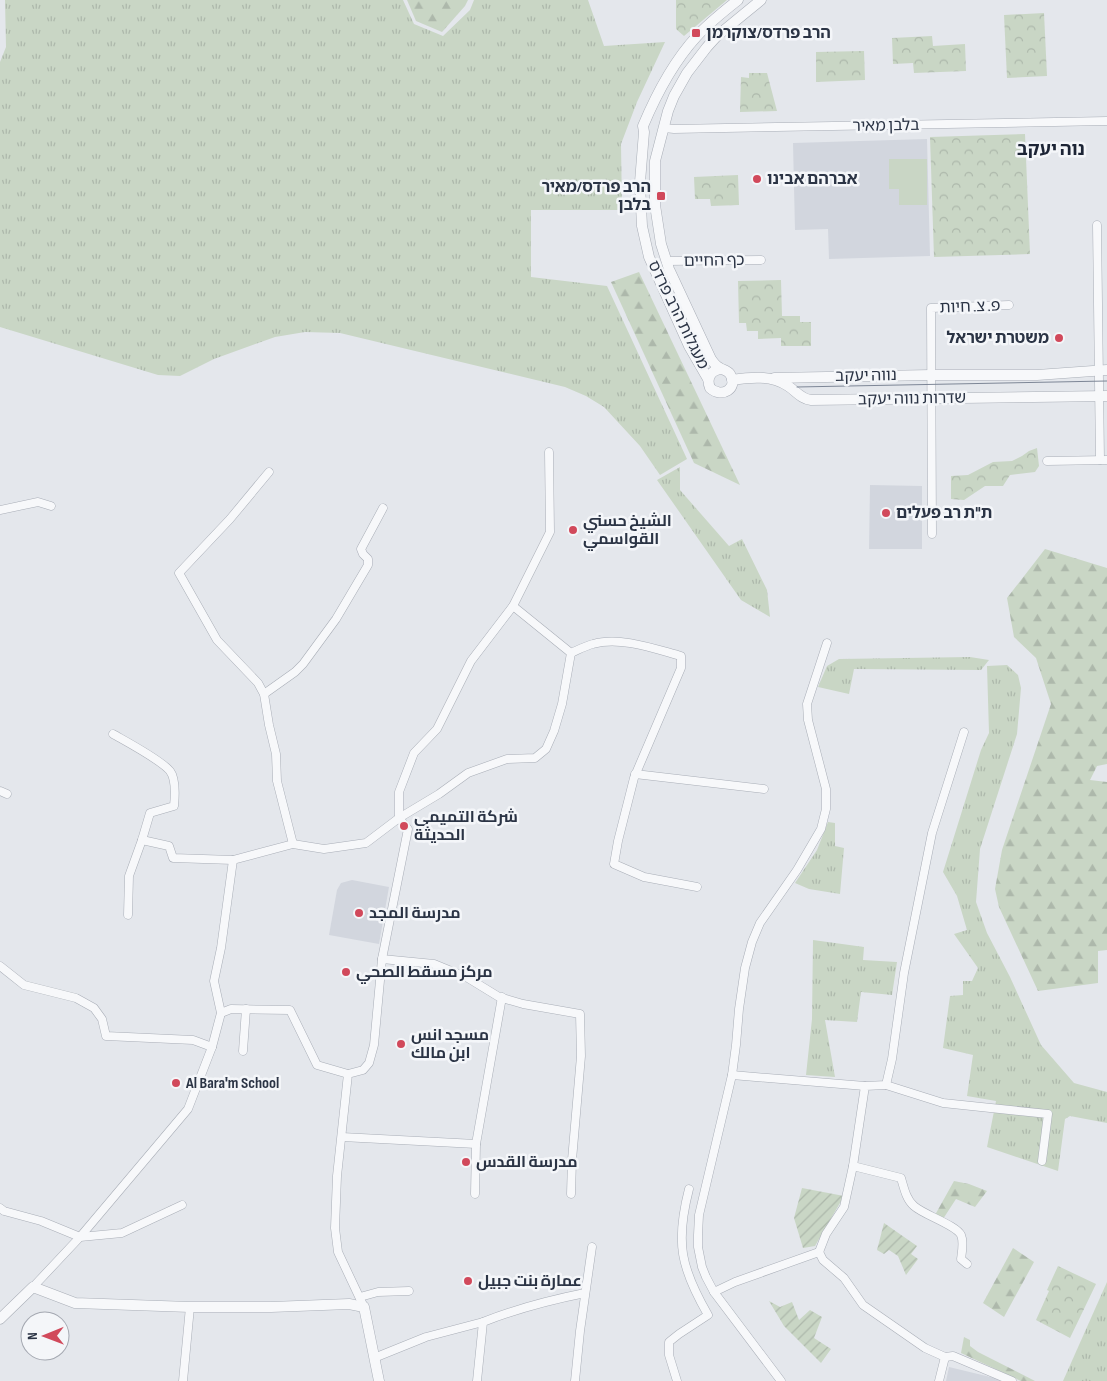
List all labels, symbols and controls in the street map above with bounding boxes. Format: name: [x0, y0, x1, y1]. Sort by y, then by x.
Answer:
place label: הרב פרדס/צוקרמן: [706, 24, 831, 43]
marker: הרב פרדס/צוקרמן: [690, 27, 702, 39]
street label: בלבן מאיר: [852, 116, 920, 136]
district label: נוה יעקב: [1017, 139, 1085, 160]
place label: אברהם אבינו: [767, 170, 858, 189]
marker: אברהם אבינו: [751, 173, 763, 185]
place label: הרב פרדס/מאיר בלבן: [541, 178, 651, 215]
marker: הרב פרדס/מאיר בלבן: [655, 190, 667, 202]
street label: כף החיים: [683, 251, 745, 271]
street label: מעגלות הרב פרדס: [644, 258, 712, 372]
street label: פ. צ. חיות: [939, 296, 1001, 318]
place label: משטרת ישראל: [946, 329, 1049, 348]
marker: משטרת ישראל: [1053, 332, 1065, 344]
street label: נווה יעקב: [835, 366, 897, 386]
street label: שדרות נווה יעקב: [858, 389, 966, 409]
place label: ת"ת רב פעלים: [896, 504, 992, 523]
marker: ת"ת רב פעלים: [880, 507, 892, 519]
place label: الشيخ حسني القواسمي: [583, 512, 672, 551]
marker: الشيخ حسني القواسمي: [567, 524, 579, 536]
place label: شركة التميمي الحديثة: [414, 808, 518, 845]
marker: شركة التميمي الحديثة: [398, 820, 410, 832]
place label: مدرسة المجد: [369, 904, 461, 923]
marker: مدرسة المجد: [353, 907, 365, 919]
place label: مركز مسقط الصحي: [356, 963, 493, 984]
marker: مركز مسقط الصحي: [340, 966, 352, 978]
place label: مسجد انس ابن مالك: [411, 1026, 489, 1063]
marker: مسجد انس ابن مالك: [395, 1038, 407, 1050]
place label: Al Bara'm School: [185, 1074, 279, 1093]
marker: Al Bara'm School: [170, 1077, 182, 1089]
place label: مدرسة القدس: [476, 1153, 578, 1172]
marker: مدرسة القدس: [460, 1156, 472, 1168]
place label: عمارة بنت جبيل: [478, 1272, 582, 1291]
marker: عمارة بنت جبيل: [462, 1275, 474, 1287]
north arrow: [20, 1311, 70, 1361]
text: N: [24, 1332, 41, 1340]

